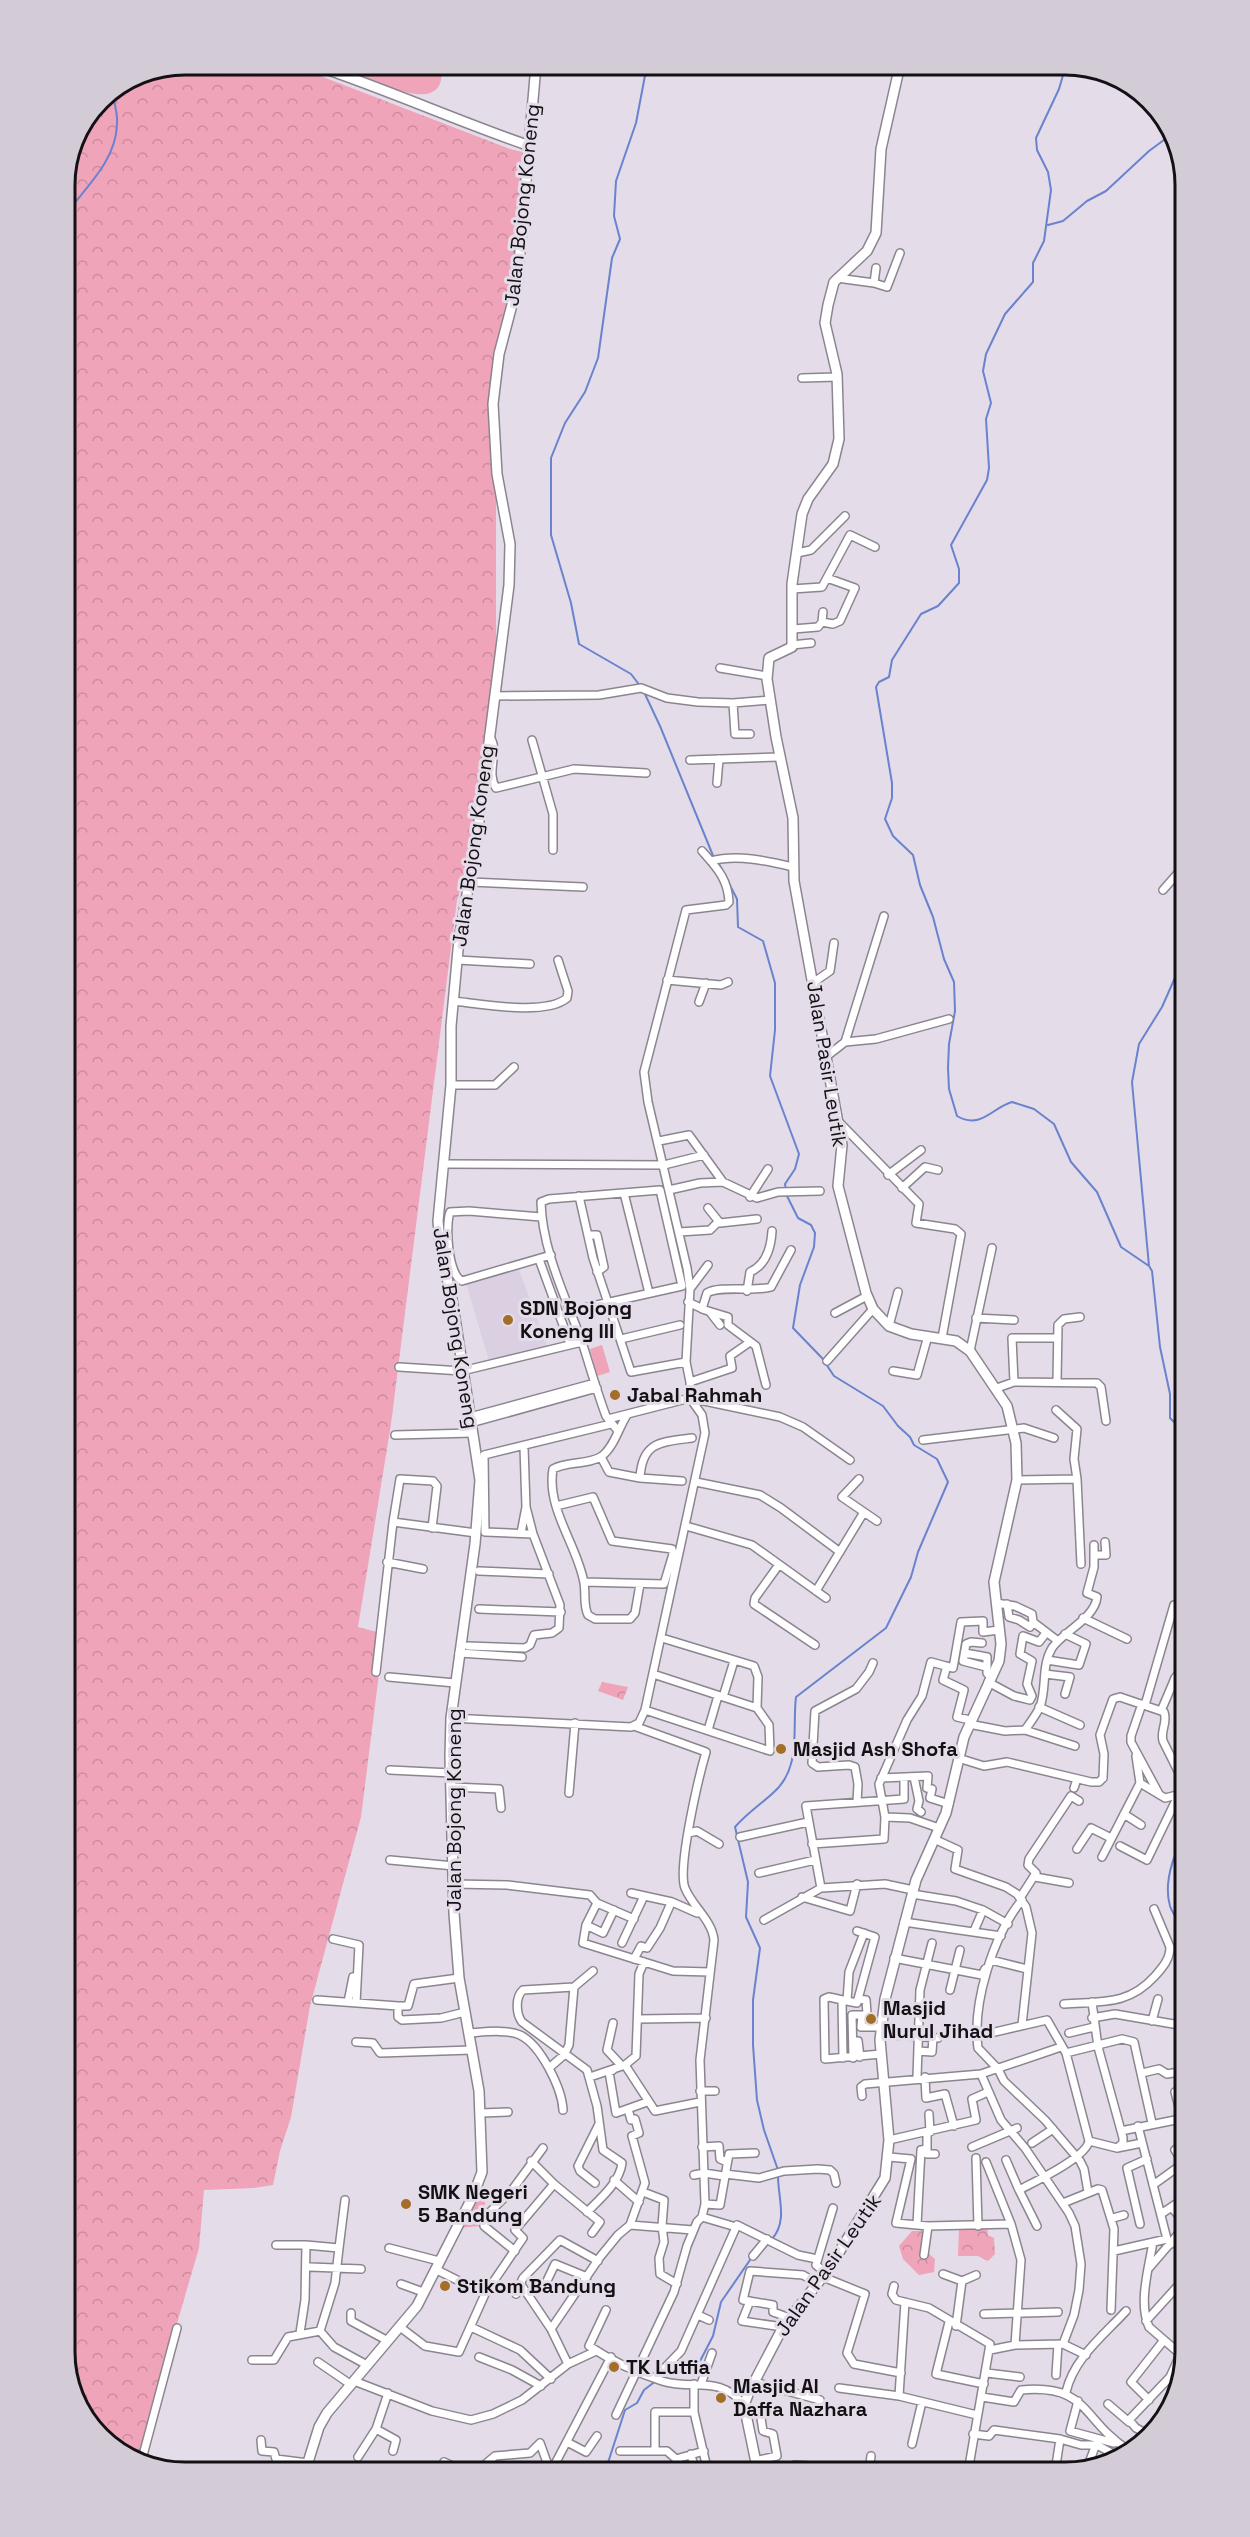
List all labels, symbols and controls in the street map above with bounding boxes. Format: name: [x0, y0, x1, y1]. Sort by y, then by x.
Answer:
street label: Jalan Bojong Koneng: [498, 103, 546, 307]
street label: Jalan Bojong Koneng: [446, 744, 500, 948]
street label: Jalan Pasir Leutik: [801, 979, 853, 1149]
street label: Jalan Bojong Koneng: [427, 1226, 485, 1430]
place label: SDN Bojong Koneng III: [520, 1295, 632, 1344]
marker: SDN Bojong Koneng III: [501, 1313, 515, 1327]
place label: Jabal Rahmah: [627, 1382, 762, 1408]
marker: Jabal Rahmah: [608, 1388, 622, 1402]
street label: Jalan Bojong Koneng: [441, 1708, 467, 1912]
place label: Masjid Ash Shofa: [793, 1736, 958, 1762]
marker: Masjid Ash Shofa: [774, 1742, 788, 1756]
place label: Masjid Nurul Jihad: [883, 1995, 993, 2044]
marker: Masjid Nurul Jihad: [864, 2012, 878, 2026]
place label: SMK Negeri 5 Bandung: [418, 2179, 528, 2228]
street label: Jalan Pasir Leutik: [769, 2189, 887, 2341]
marker: SMK Negeri 5 Bandung: [399, 2197, 413, 2211]
place label: Stikom Bandung: [457, 2273, 616, 2299]
marker: Stikom Bandung: [438, 2279, 452, 2293]
place label: TK Lutfia: [626, 2354, 711, 2380]
marker: TK Lutfia: [607, 2360, 621, 2374]
place label: Masjid Al Daffa Nazhara: [733, 2373, 868, 2422]
marker: Masjid Al Daffa Nazhara: [714, 2391, 728, 2405]

